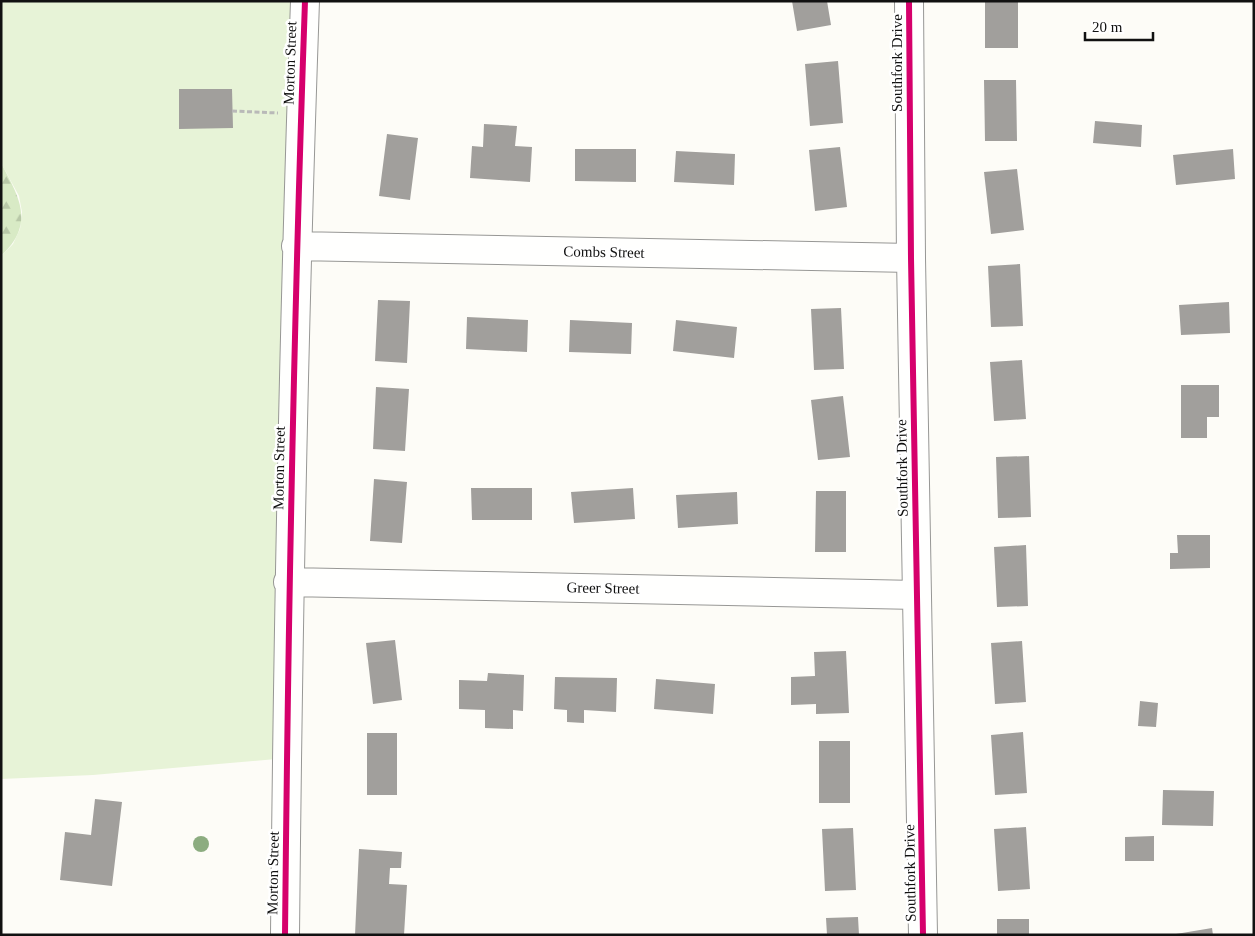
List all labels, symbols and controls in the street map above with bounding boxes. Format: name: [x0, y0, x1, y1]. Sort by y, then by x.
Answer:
scale bar: [1085, 10, 1152, 42]
street label: Southfork Drive: [889, 14, 905, 112]
text: 20 m: [1092, 19, 1123, 35]
street label: Morton Street: [281, 20, 299, 105]
street label: Combs Street: [563, 243, 646, 261]
street label: Southfork Drive: [893, 419, 911, 517]
street label: Morton Street: [270, 425, 288, 510]
street label: Greer Street: [566, 579, 640, 597]
street label: Southfork Drive: [901, 824, 919, 922]
street label: Morton Street: [264, 830, 282, 915]

